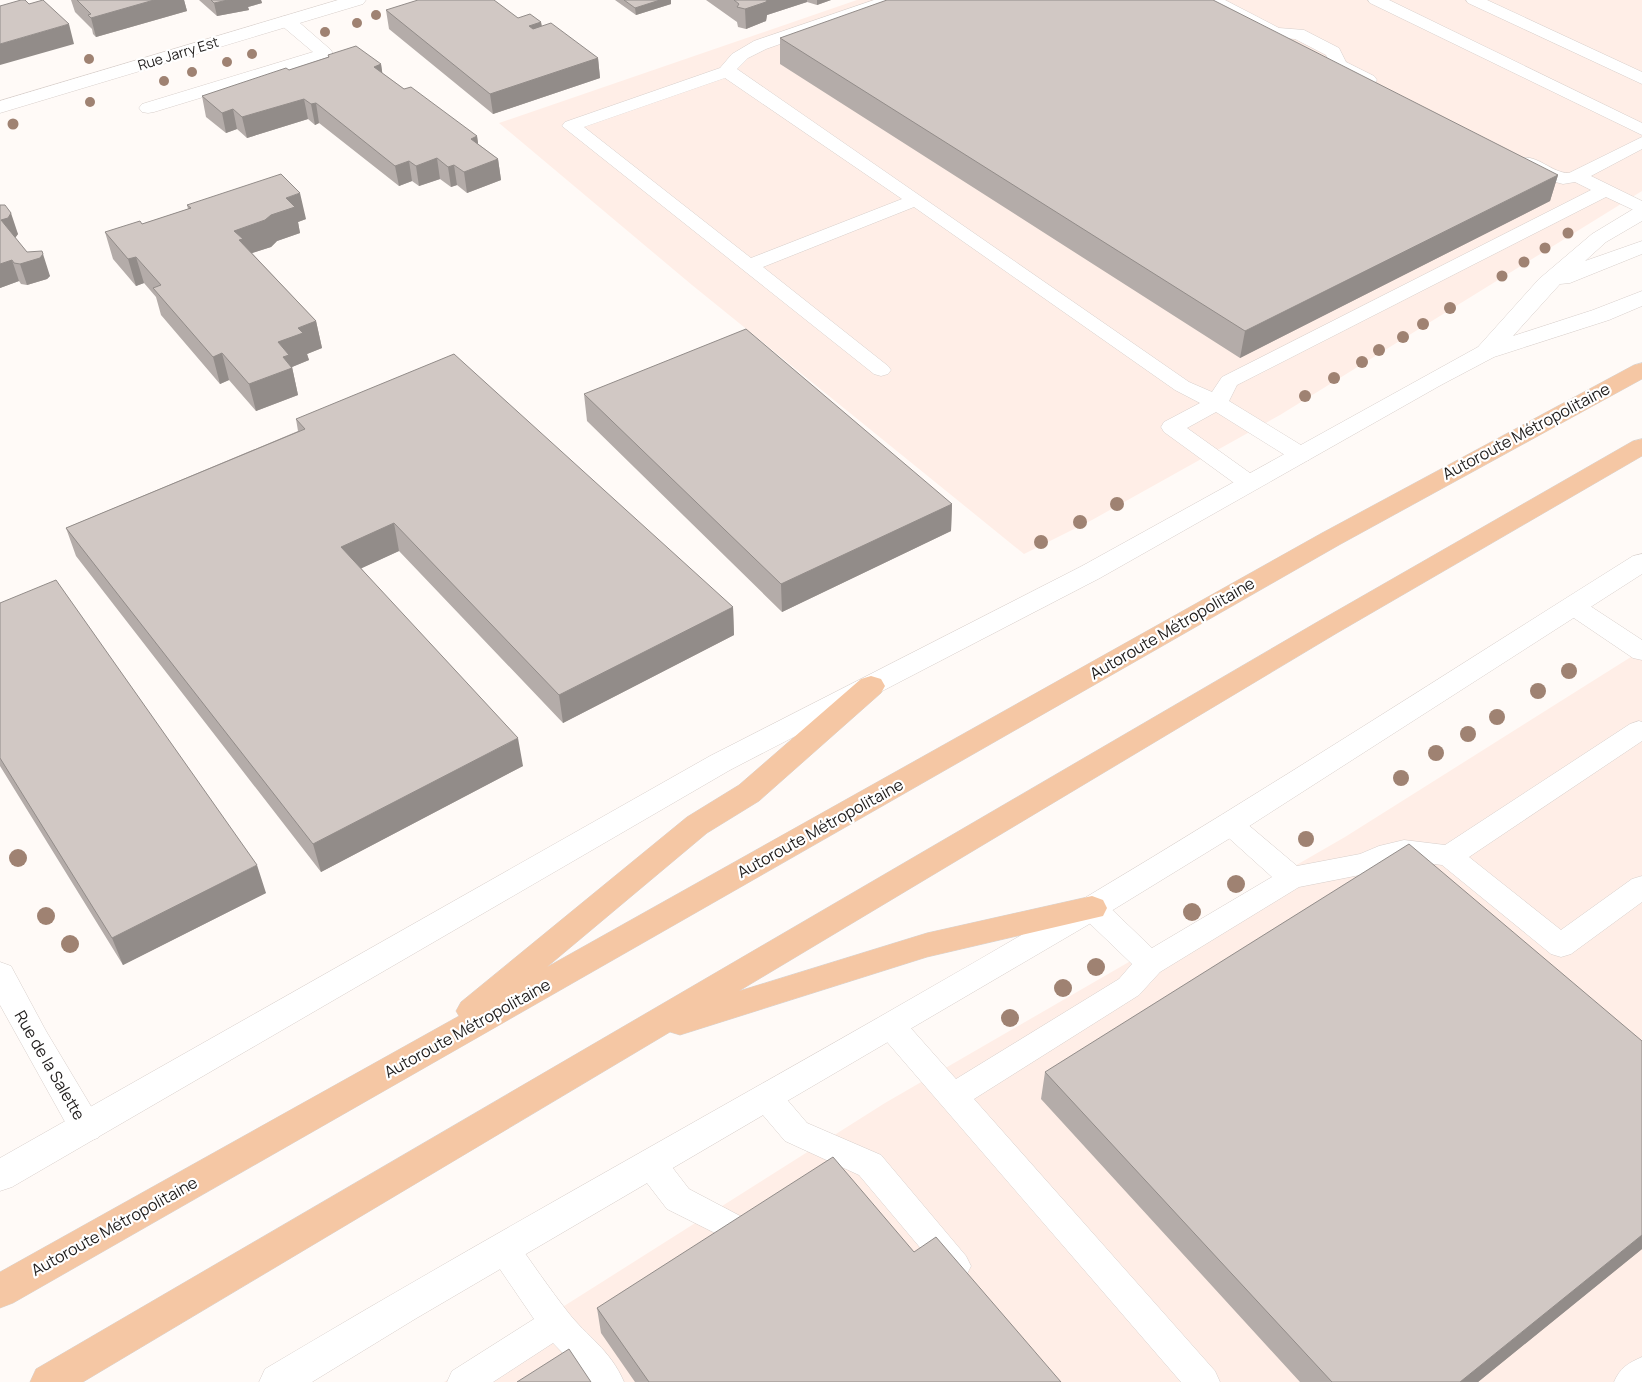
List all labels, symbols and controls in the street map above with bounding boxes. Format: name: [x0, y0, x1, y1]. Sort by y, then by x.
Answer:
street label: Rue Jarry Est: [135, 32, 221, 74]
street label: Autoroute Métropolitaine: [1438, 377, 1614, 485]
street label: Autoroute Métropolitaine: [1086, 572, 1258, 684]
street label: Autoroute Métropolitaine: [733, 773, 907, 883]
street label: Autoroute Métropolitaine: [380, 973, 554, 1083]
street label: Rue de la Salette: [10, 1006, 90, 1124]
street label: Autoroute Métropolitaine: [27, 1171, 201, 1281]

